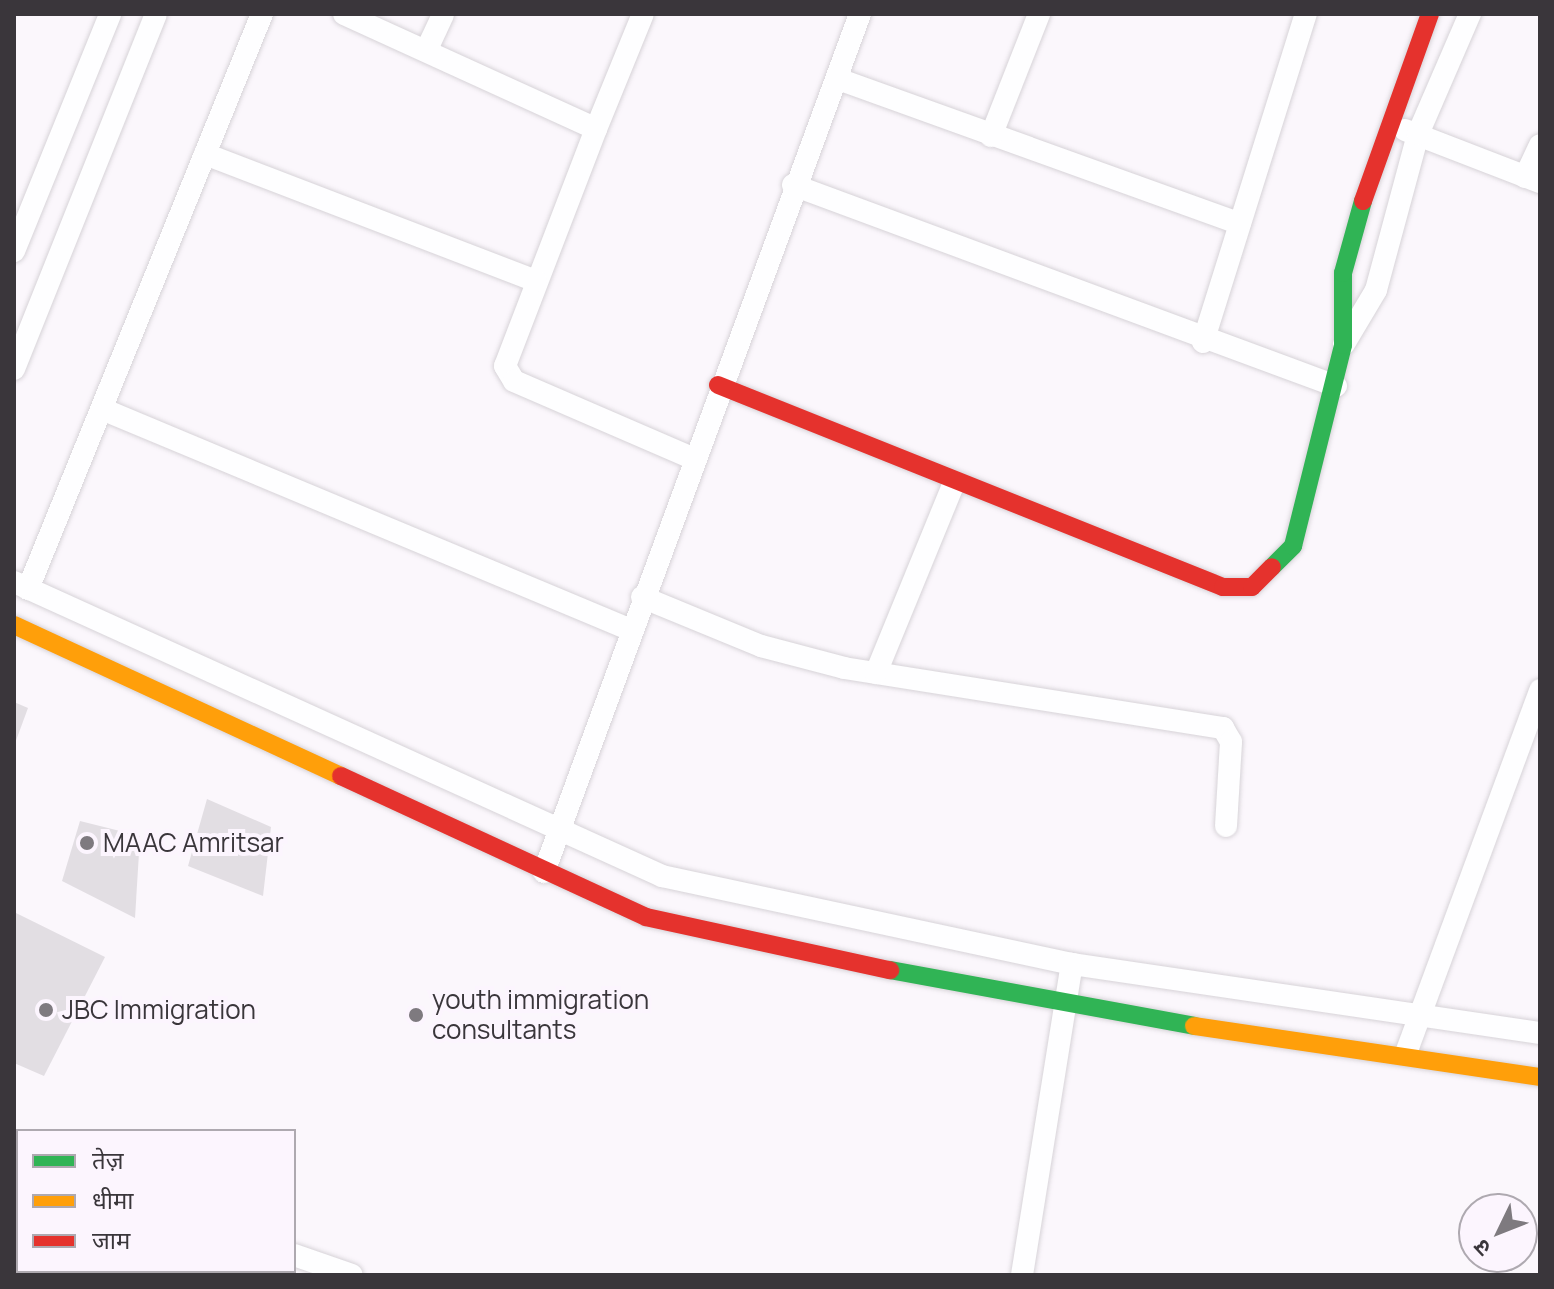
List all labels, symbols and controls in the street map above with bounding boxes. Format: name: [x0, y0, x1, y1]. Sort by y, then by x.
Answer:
place label: MAAC Amritsar: [103, 827, 284, 859]
marker: MAAC Amritsar: [78, 834, 96, 852]
place label: youth immigration consultants: [432, 984, 649, 1046]
place label: JBC Immigration: [62, 994, 256, 1026]
marker: JBC Immigration: [37, 1001, 55, 1019]
marker: youth immigration consultants: [407, 1006, 425, 1024]
legend: [16, 1129, 296, 1273]
text: तेज़: [92, 1143, 124, 1176]
text: धीमा: [92, 1183, 134, 1216]
north arrow: [1458, 1193, 1538, 1273]
text: जाम: [92, 1223, 130, 1256]
text: उ: [1467, 1233, 1497, 1263]

